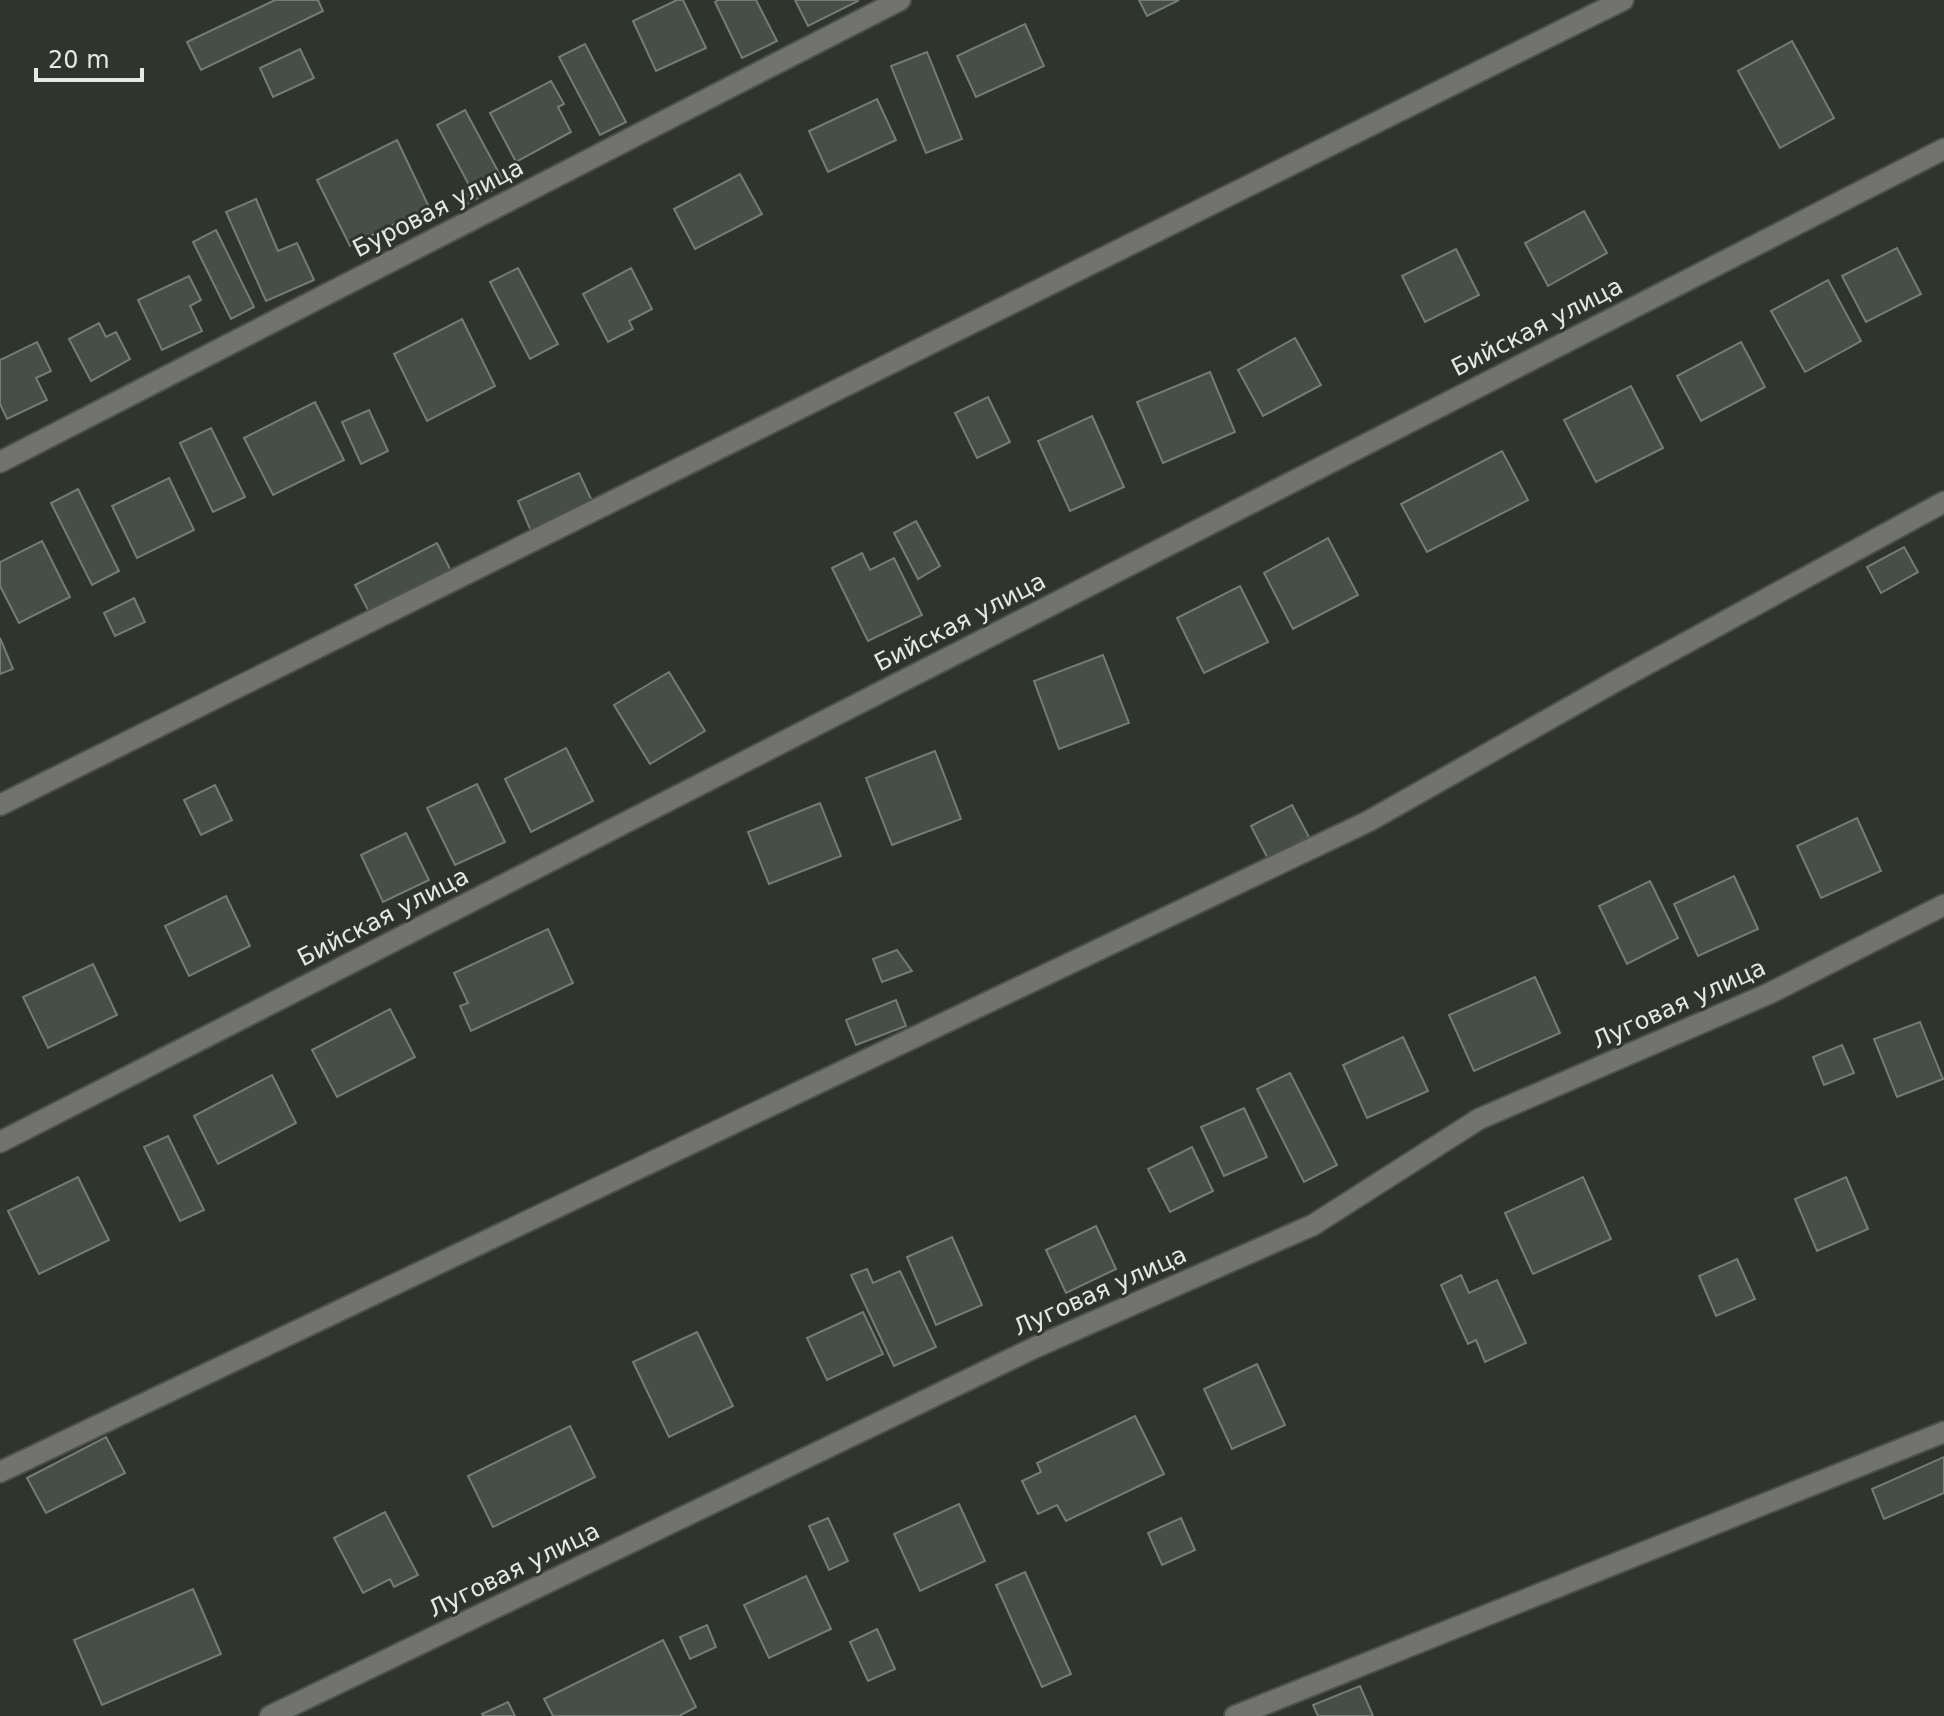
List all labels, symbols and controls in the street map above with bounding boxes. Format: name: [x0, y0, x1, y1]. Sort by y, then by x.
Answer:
scale bar: [36, 32, 142, 82]
text: 20 m: [48, 46, 110, 74]
street label: Буровая улица: [348, 153, 528, 263]
street label: Бийская улица: [1447, 272, 1627, 382]
street label: Бийская улица: [870, 567, 1050, 677]
street label: Бийская улица: [293, 862, 473, 972]
street label: Луговая улица: [1588, 953, 1770, 1055]
street label: Луговая улица: [1009, 1240, 1191, 1342]
street label: Луговая улица: [424, 1517, 604, 1623]

